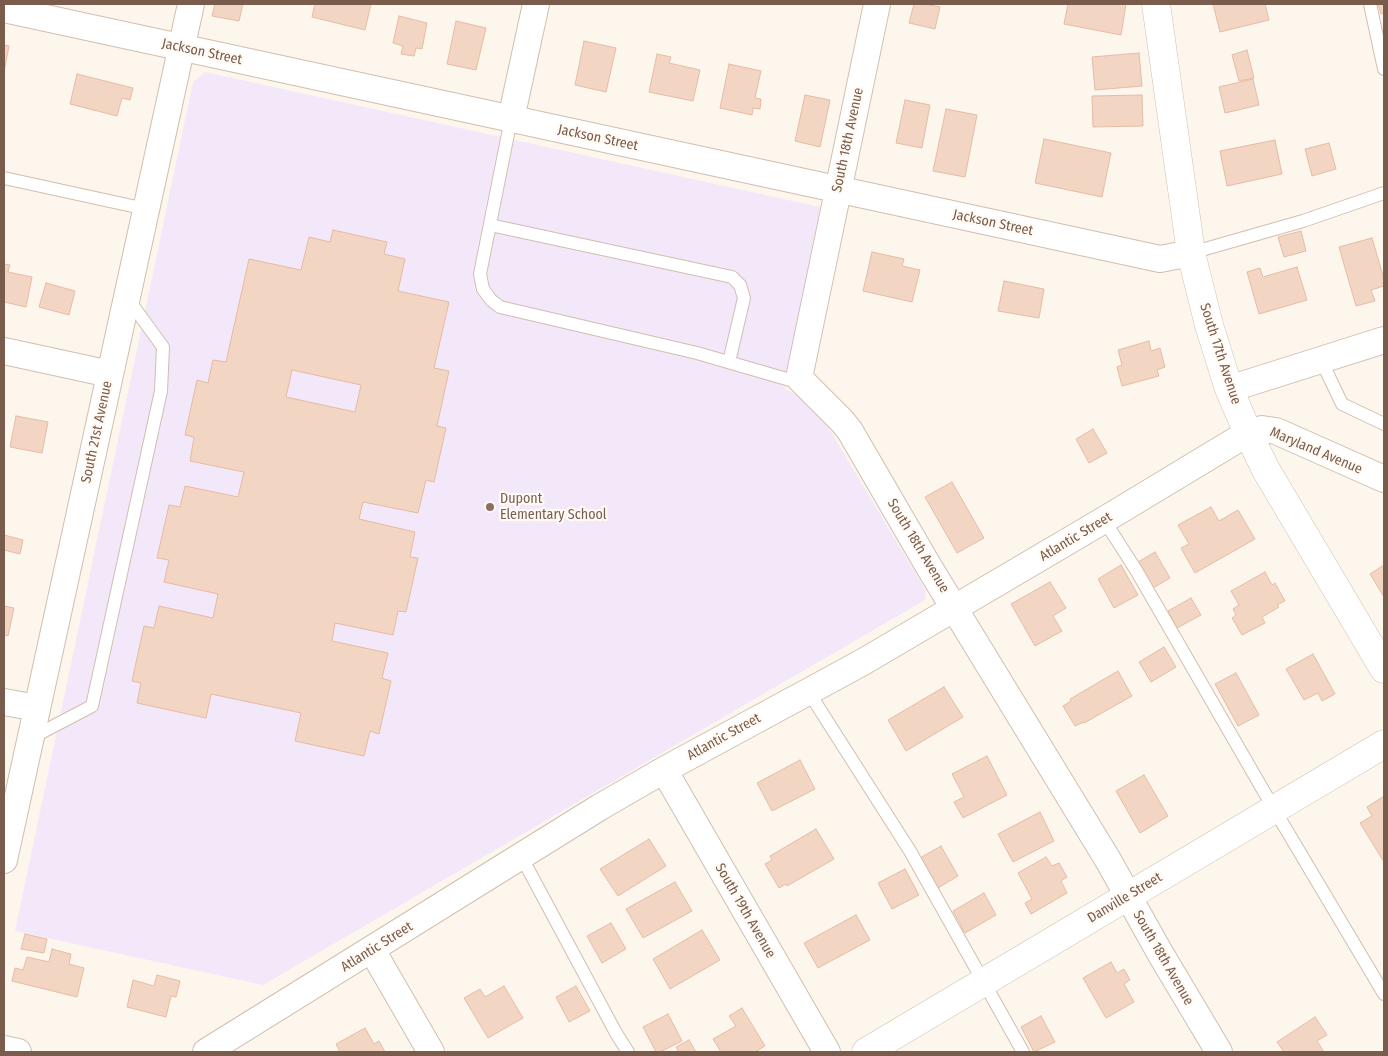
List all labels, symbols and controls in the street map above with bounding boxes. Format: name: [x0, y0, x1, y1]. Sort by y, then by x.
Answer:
street label: Jackson Street: [160, 35, 244, 69]
street label: South 18th Avenue: [829, 86, 867, 194]
street label: Jackson Street: [556, 121, 640, 155]
street label: Jackson Street: [951, 206, 1035, 240]
street label: South 17th Avenue: [1196, 301, 1244, 407]
street label: South 21st Avenue: [78, 379, 116, 485]
street label: Maryland Avenue: [1267, 424, 1365, 478]
place label: Dupont Elementary School: [500, 491, 607, 524]
street label: South 18th Avenue: [883, 496, 953, 596]
marker: Dupont Elementary School: [484, 501, 496, 513]
street label: Atlantic Street: [1037, 509, 1115, 565]
street label: Atlantic Street: [684, 710, 764, 764]
street label: South 19th Avenue: [711, 861, 779, 961]
street label: Danville Street: [1085, 869, 1165, 927]
street label: South 18th Avenue: [1129, 908, 1197, 1008]
street label: Atlantic Street: [338, 918, 416, 976]

